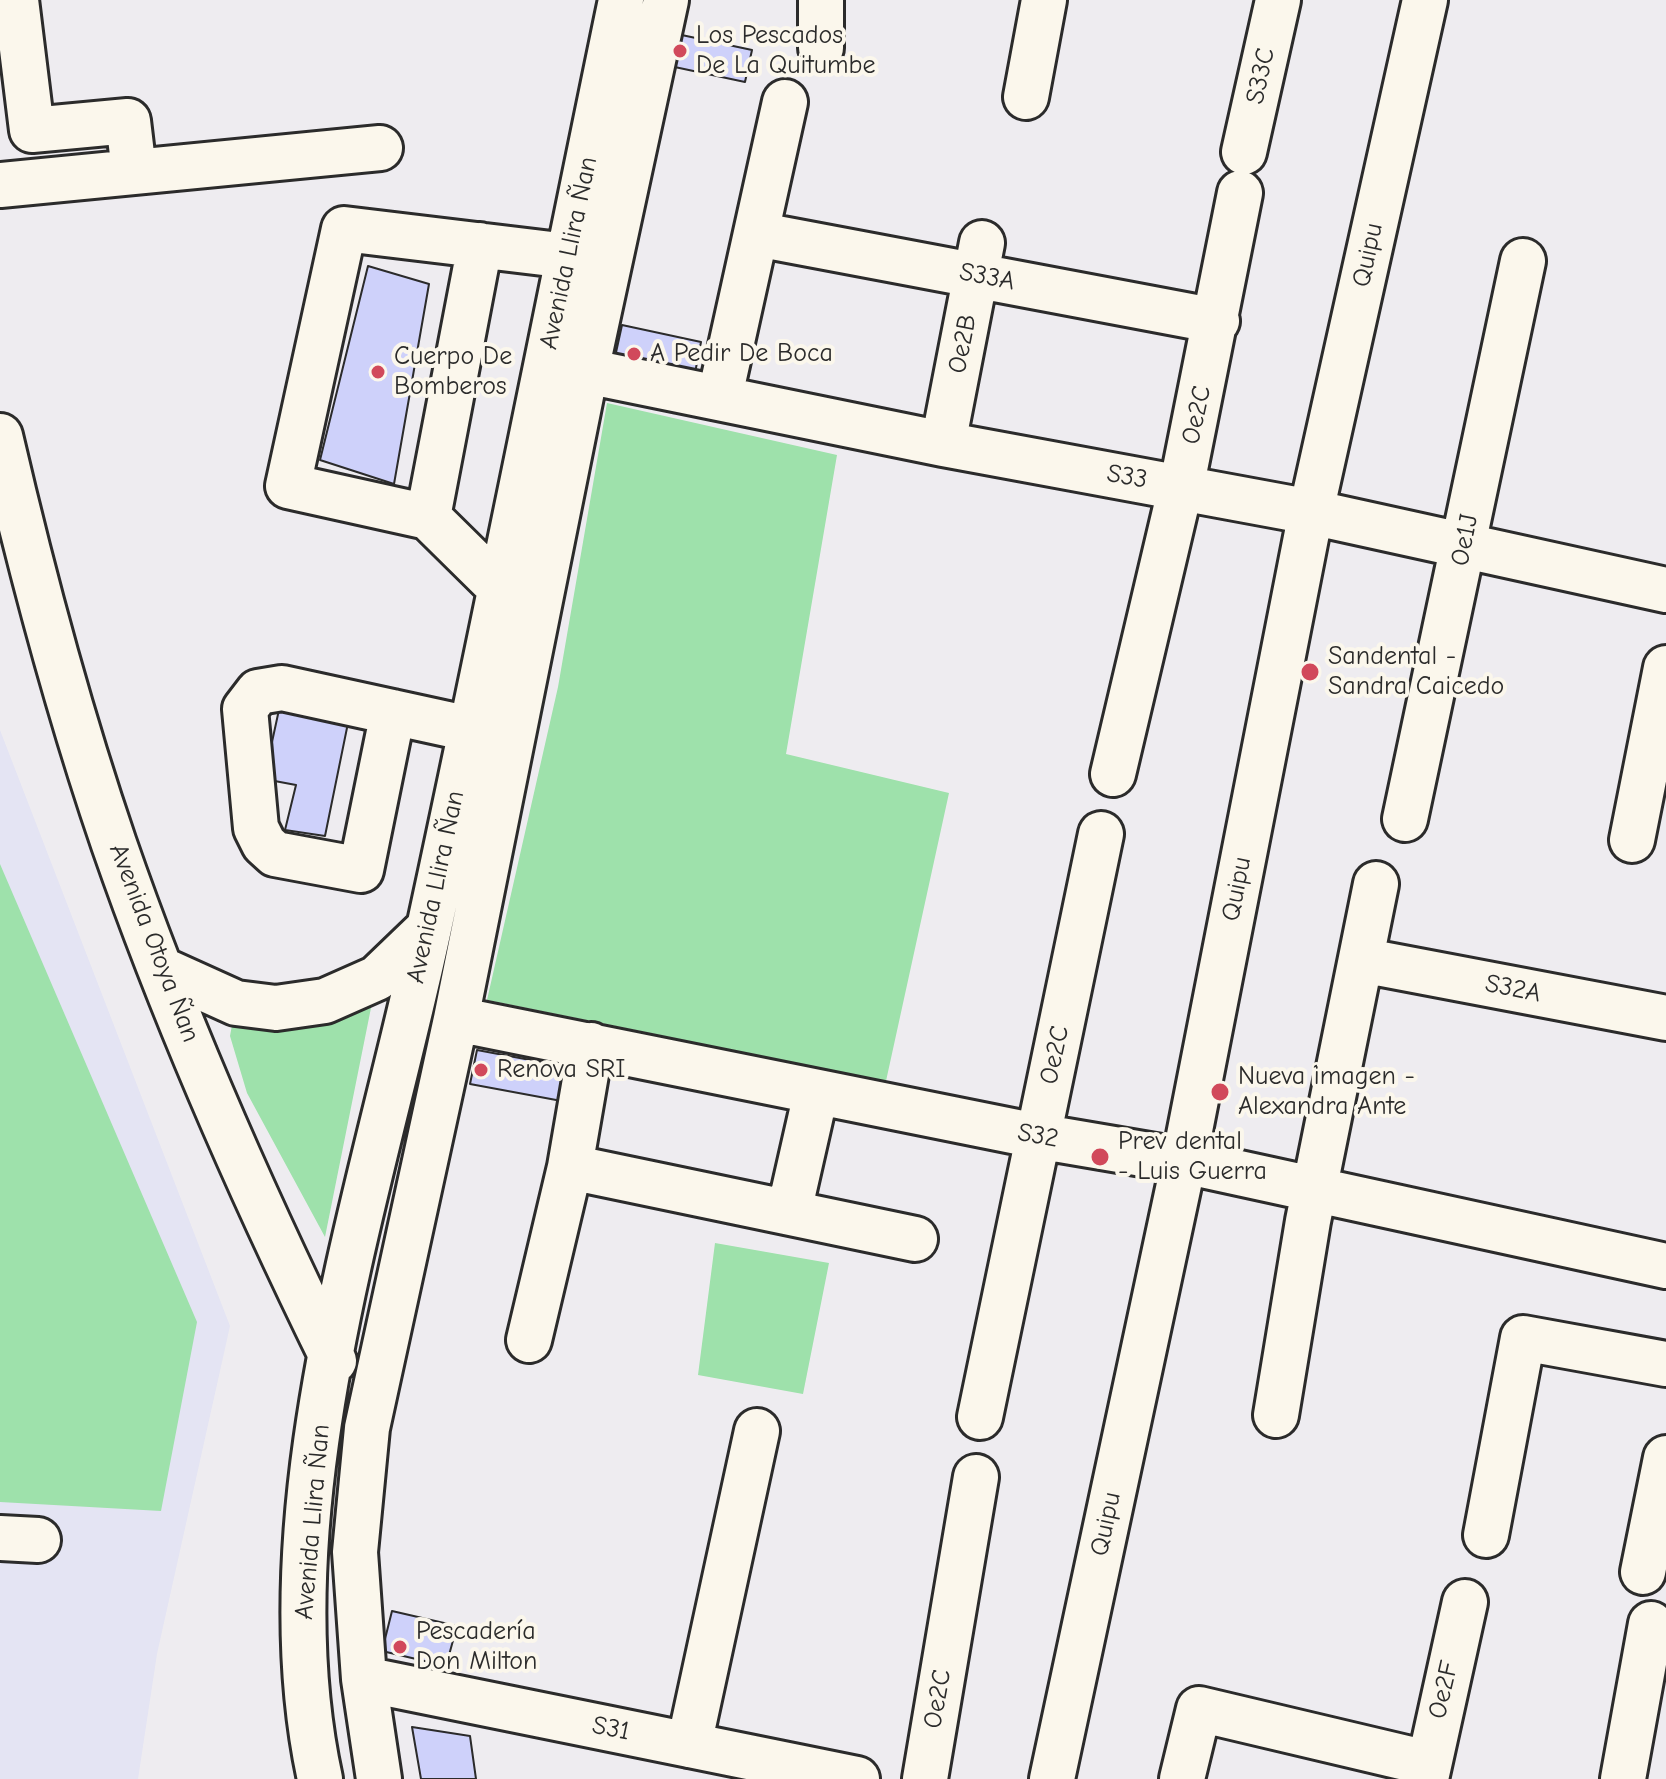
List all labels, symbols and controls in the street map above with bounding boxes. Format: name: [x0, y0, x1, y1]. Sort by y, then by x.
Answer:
place label: Los Pescados De La Quitumbe: [696, 20, 875, 82]
marker: Los Pescados De La Quitumbe: [671, 42, 689, 60]
street label: S33C: [1240, 45, 1282, 107]
street label: Avenida Llira Ñan: [533, 154, 605, 352]
street label: Quipu: [1346, 220, 1390, 290]
street label: S33A: [957, 256, 1017, 298]
street label: Oe2B: [942, 312, 984, 376]
place label: A Pedir De Boca: [650, 338, 833, 370]
place label: Cuerpo De Bomberos: [394, 341, 512, 402]
marker: A Pedir De Boca: [625, 345, 643, 363]
marker: Cuerpo De Bomberos: [369, 363, 387, 381]
street label: Oe2C: [1176, 383, 1218, 447]
street label: S33: [1104, 458, 1150, 496]
street label: Oe1J: [1445, 512, 1485, 568]
place label: Sandental - Sandra Caicedo: [1328, 641, 1504, 702]
marker: Sandental - Sandra Caicedo: [1299, 661, 1321, 683]
street label: Avenida Llira Ñan: [400, 788, 472, 986]
street label: Avenida Otoya Ñan: [102, 839, 206, 1047]
street label: Quipu: [1216, 854, 1258, 924]
street label: S32A: [1482, 968, 1544, 1010]
street label: Oe2C: [1034, 1023, 1076, 1087]
place label: Renova SRI: [497, 1054, 626, 1086]
marker: Renova SRI: [472, 1061, 490, 1079]
place label: Nueva imagen - Alexandra Ante: [1238, 1061, 1415, 1122]
marker: Nueva imagen - Alexandra Ante: [1209, 1081, 1231, 1103]
street label: S32: [1015, 1117, 1061, 1155]
place label: Prev dental - Luis Guerra: [1118, 1126, 1267, 1188]
marker: Prev dental - Luis Guerra: [1089, 1146, 1111, 1168]
street label: Avenida Llira Ñan: [289, 1423, 337, 1621]
street label: Quipu: [1084, 1489, 1128, 1559]
place label: Pescadería Don Milton: [416, 1616, 537, 1678]
marker: Pescadería Don Milton: [391, 1638, 409, 1656]
street label: Oe2F: [1422, 1658, 1466, 1722]
street label: Oe2C: [917, 1667, 959, 1731]
street label: S31: [589, 1710, 633, 1748]

